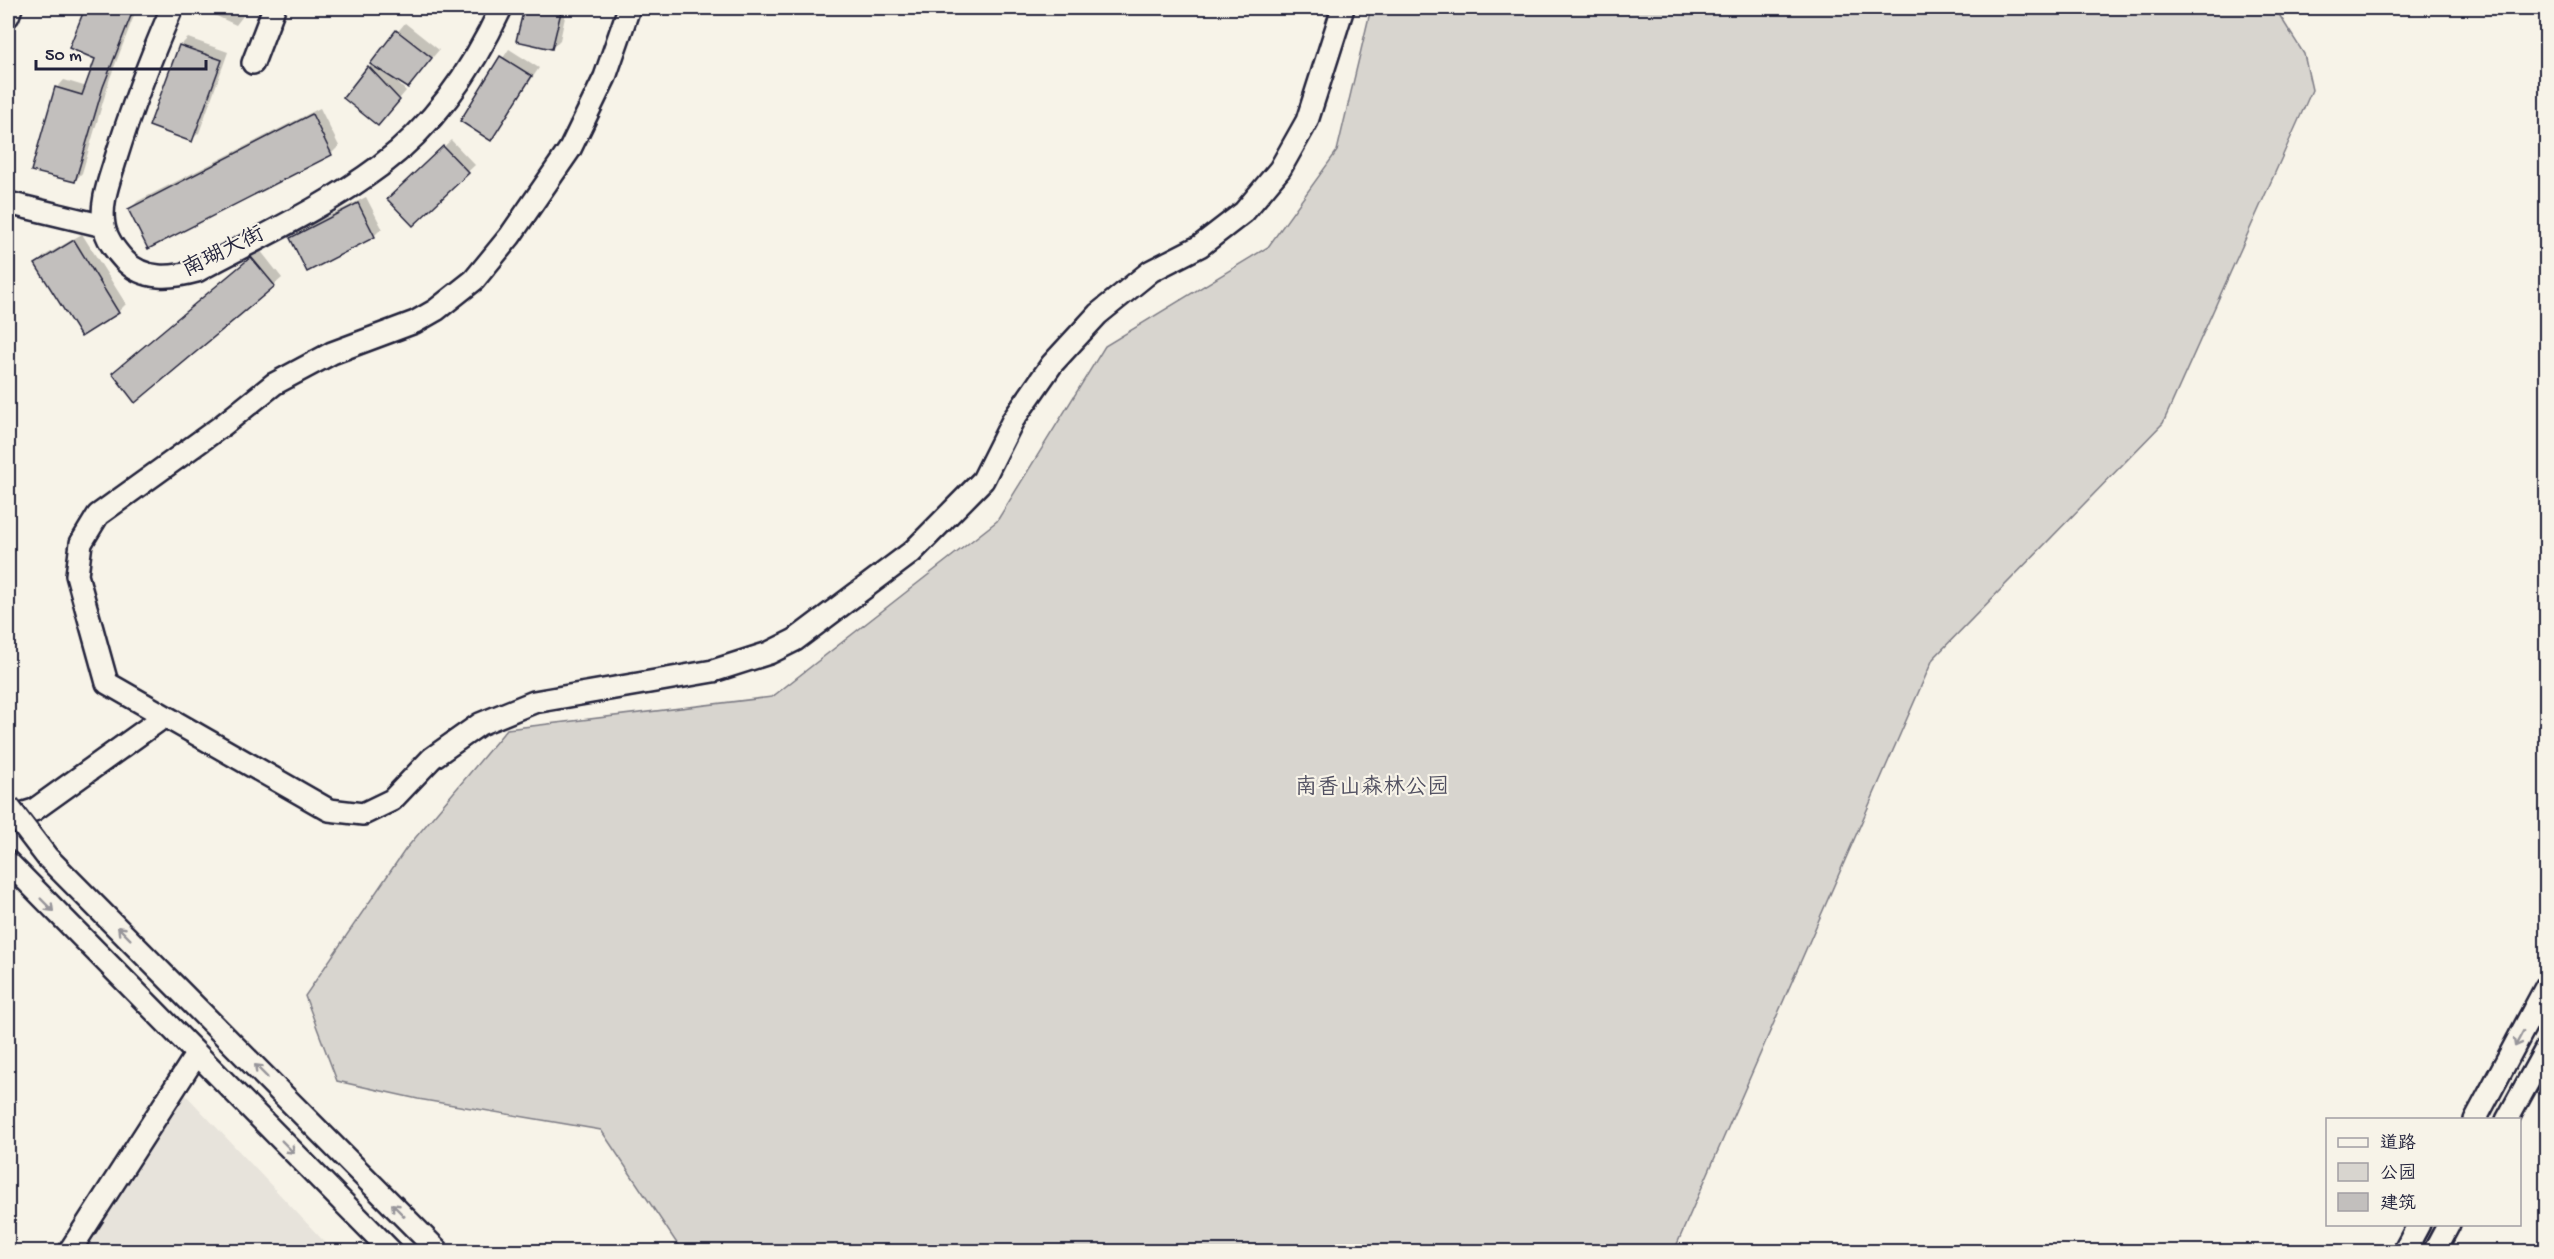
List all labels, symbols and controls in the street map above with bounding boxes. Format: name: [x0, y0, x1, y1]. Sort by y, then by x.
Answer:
scale bar: [36, 33, 206, 71]
text: 50 m: [45, 46, 82, 67]
street label: 南瑚大街: [178, 220, 269, 284]
park label: 南香山森林公园: [1295, 774, 1449, 802]
one-way arrow: [40, 897, 55, 912]
one-way arrow: [116, 925, 131, 940]
one-way arrow: [2513, 1029, 2524, 1047]
one-way arrow: [254, 1064, 269, 1079]
legend: [2326, 1118, 2521, 1226]
text: 道路: [2380, 1133, 2416, 1155]
one-way arrow: [281, 1140, 295, 1155]
text: 公园: [2380, 1163, 2416, 1185]
text: 建筑: [2380, 1193, 2416, 1215]
one-way arrow: [391, 1202, 406, 1217]

